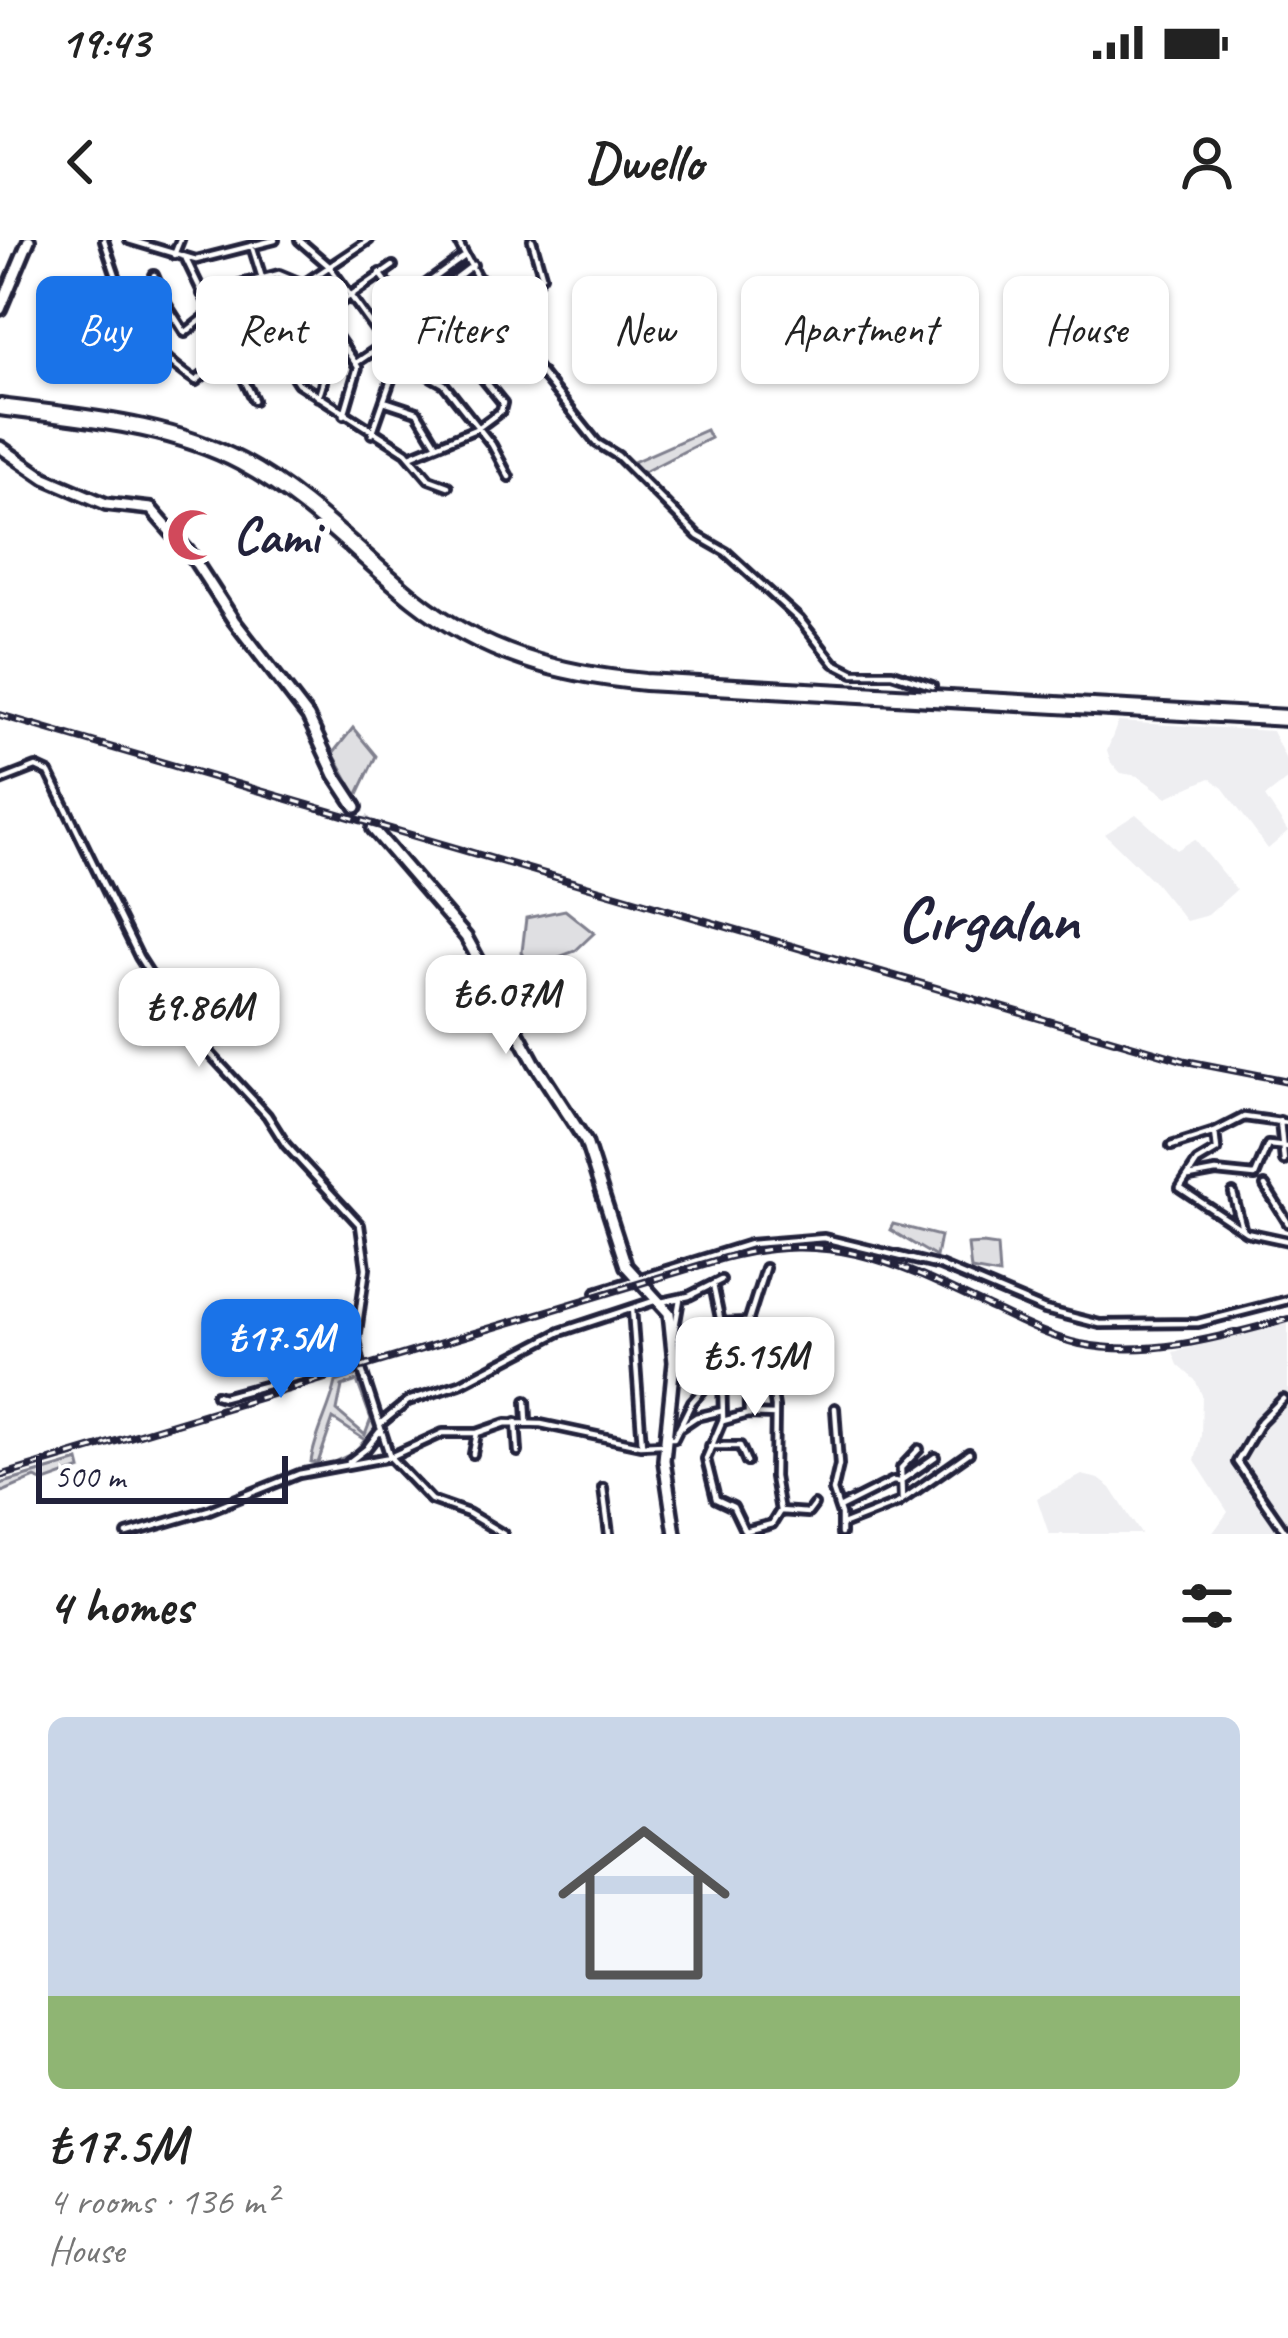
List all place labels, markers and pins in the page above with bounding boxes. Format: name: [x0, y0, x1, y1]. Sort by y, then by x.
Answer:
place label: Cami: [233, 504, 325, 568]
mosque icon: Cami: [164, 506, 222, 564]
pin: ₺6.07M: [408, 955, 604, 1057]
pin: ₺9.86M: [101, 968, 297, 1070]
pin: ₺17.5M: [183, 1299, 379, 1401]
pin: ₺5.15M: [657, 1317, 853, 1419]

